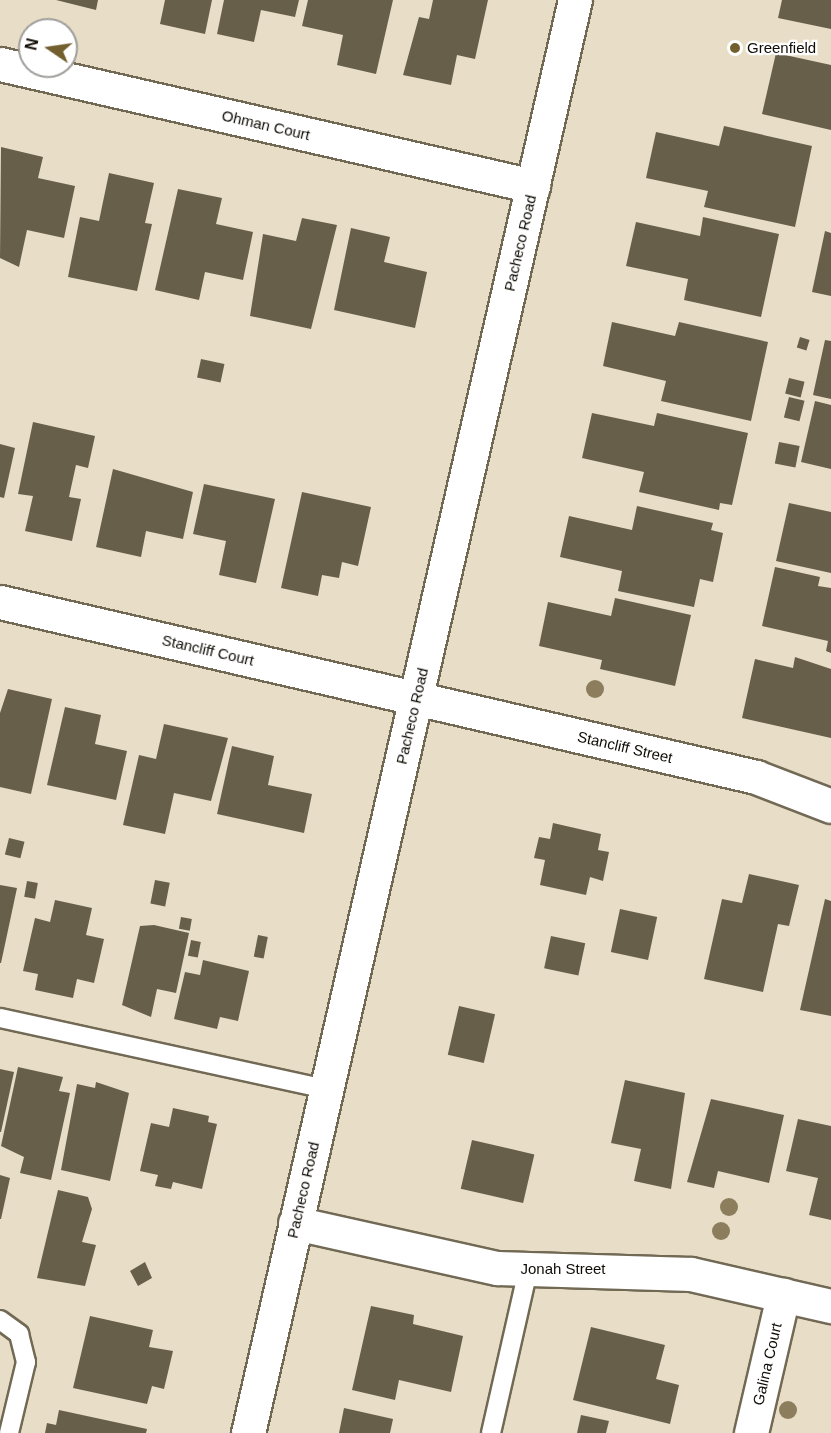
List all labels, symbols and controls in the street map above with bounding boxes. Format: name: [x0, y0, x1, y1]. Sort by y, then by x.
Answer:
north arrow: [18, 18, 78, 78]
text: N: [22, 37, 42, 52]
place label: Greenfield: [747, 39, 816, 57]
marker: Greenfield: [728, 41, 742, 55]
street label: Ohman Court: [220, 106, 312, 144]
street label: Pacheco Road: [500, 193, 540, 293]
street label: Stancliff Court: [160, 631, 256, 669]
street label: Pacheco Road: [392, 666, 432, 766]
street label: Stancliff Street: [576, 727, 674, 767]
street label: Pacheco Road: [283, 1140, 323, 1240]
street label: Jonah Street: [520, 1260, 606, 1278]
street label: Galina Court: [749, 1321, 785, 1407]

